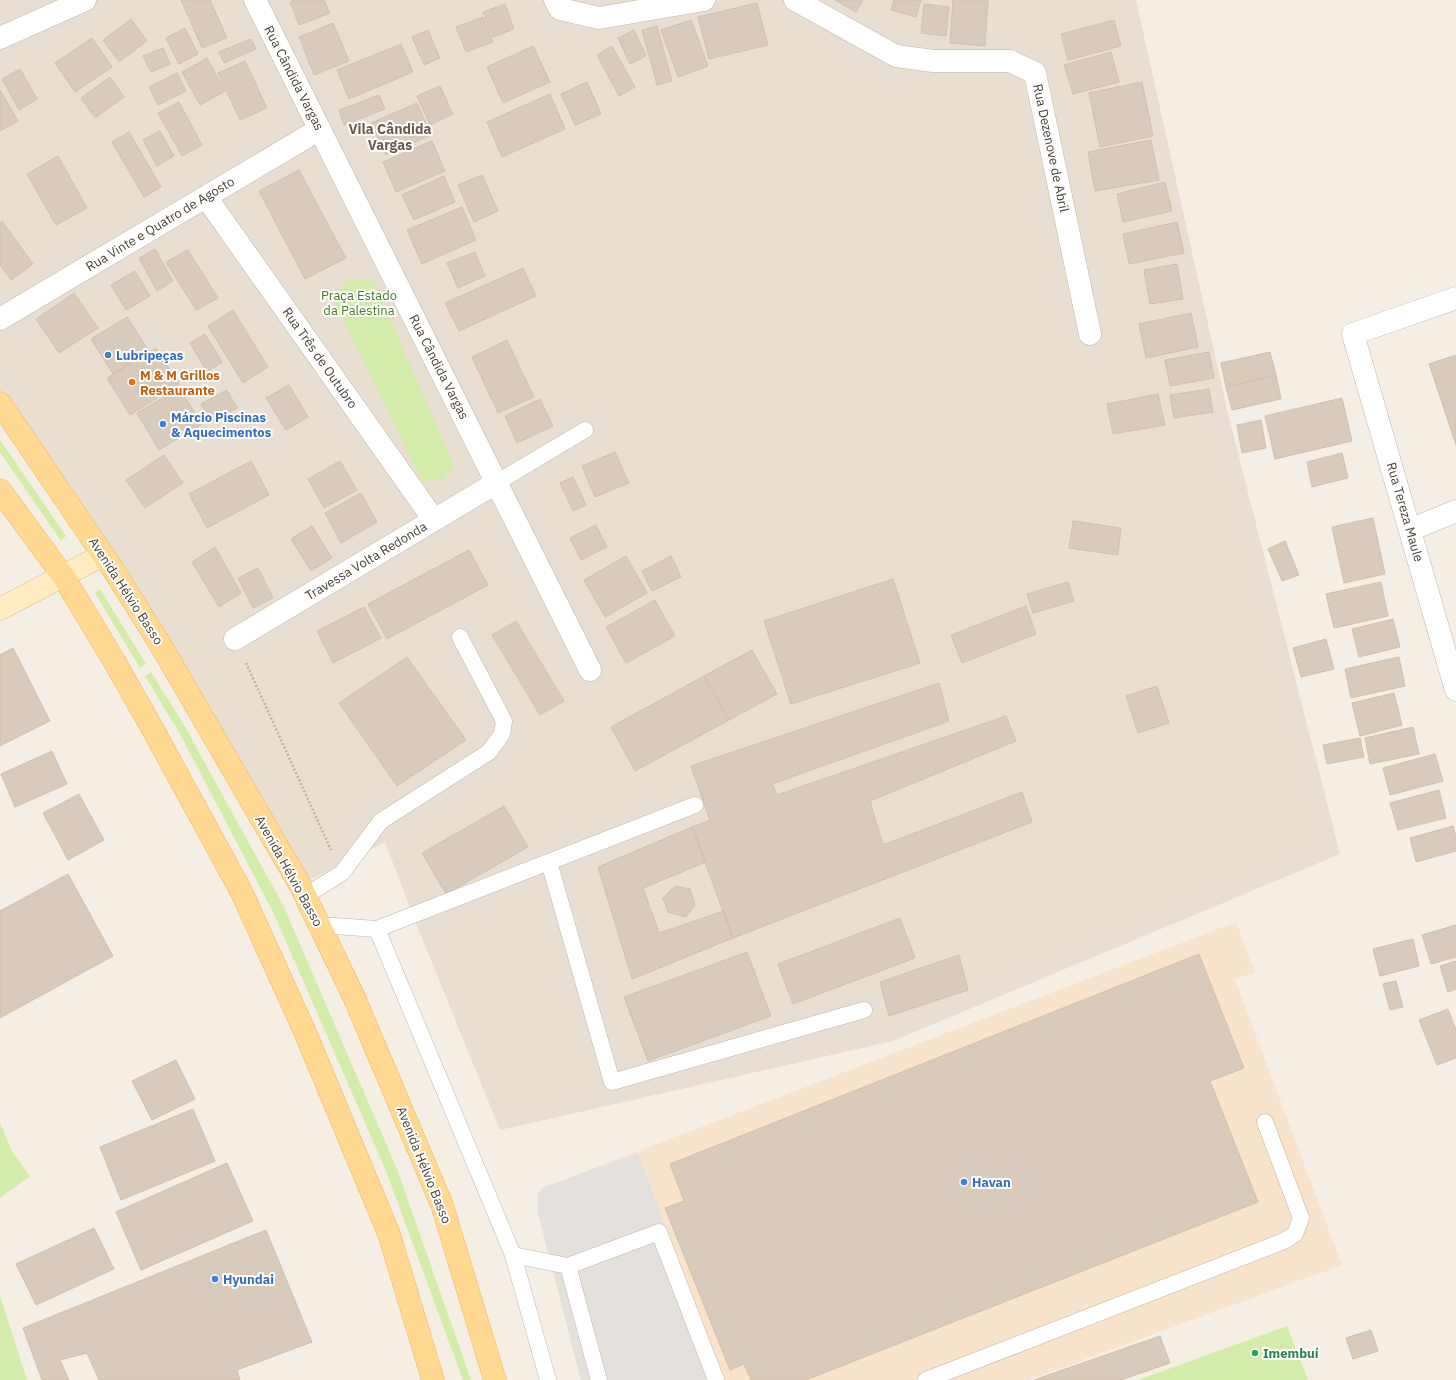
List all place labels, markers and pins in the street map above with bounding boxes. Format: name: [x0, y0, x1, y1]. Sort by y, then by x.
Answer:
place label: Lubripeças: [116, 347, 184, 364]
marker: Lubripeças: [103, 350, 113, 360]
place label: M & M Grillos Restaurante: [140, 367, 220, 399]
marker: M & M Grillos Restaurante: [127, 377, 137, 387]
place label: Márcio Piscinas & Aquecimentos: [171, 409, 272, 441]
marker: Márcio Piscinas & Aquecimentos: [158, 419, 168, 429]
place label: Havan: [972, 1174, 1011, 1191]
marker: Havan: [959, 1177, 969, 1187]
place label: Hyundai: [223, 1271, 274, 1288]
marker: Hyundai: [210, 1274, 220, 1284]
place label: Imembuí: [1263, 1345, 1319, 1362]
marker: Imembuí: [1250, 1348, 1260, 1358]

